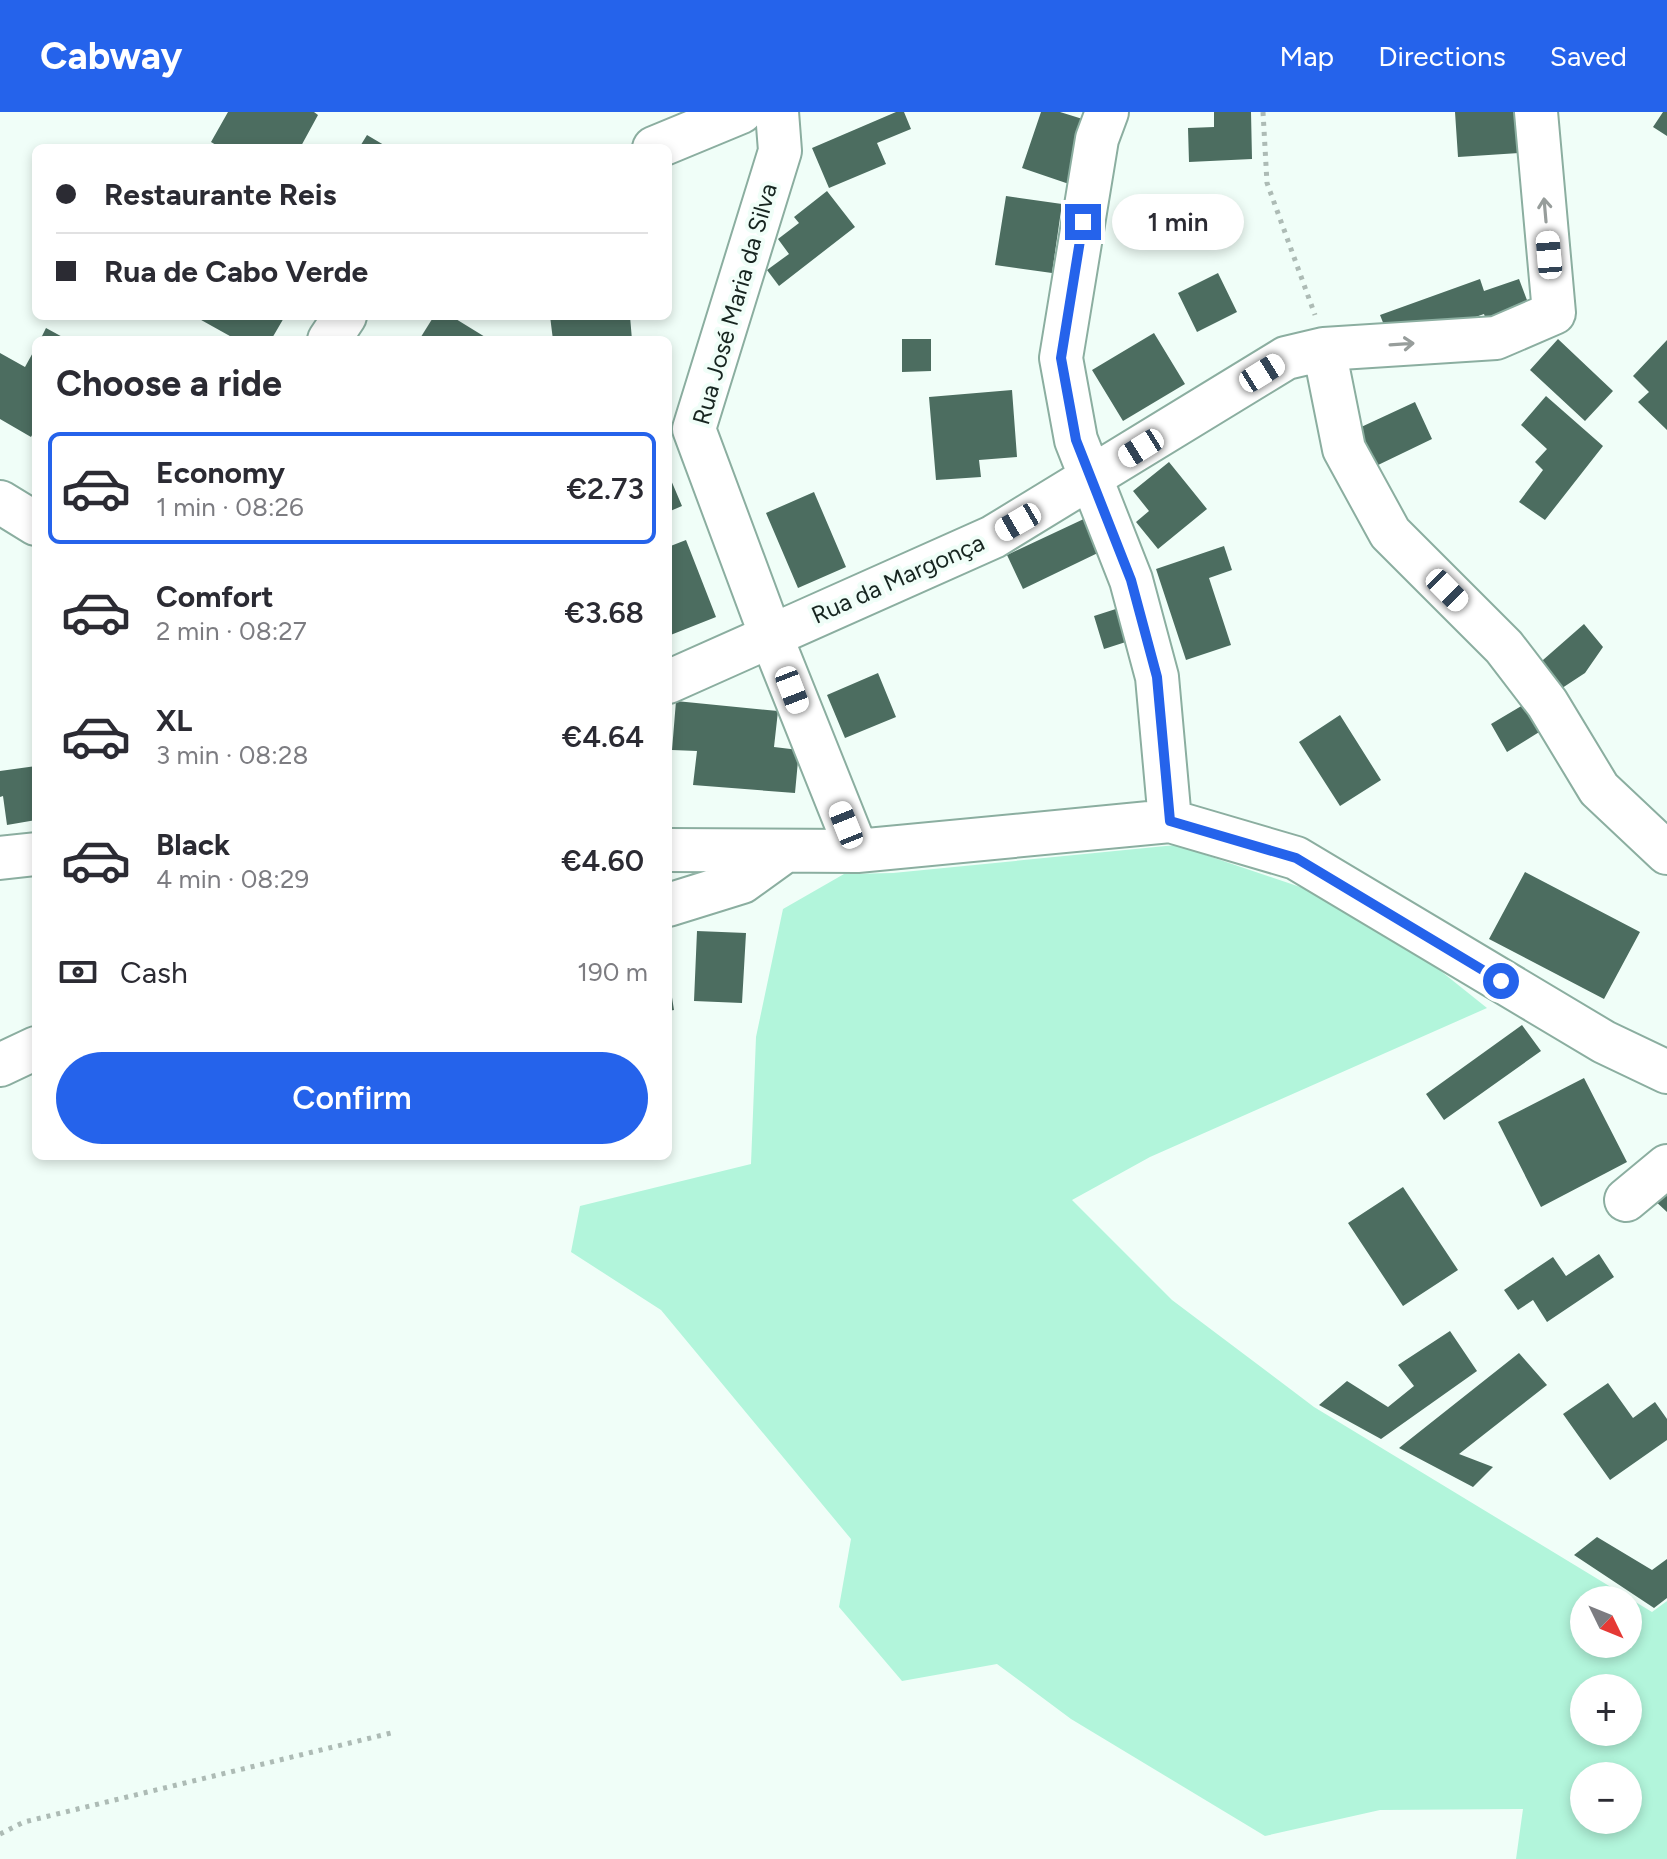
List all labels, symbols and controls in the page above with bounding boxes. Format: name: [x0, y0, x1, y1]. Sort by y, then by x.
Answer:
text: Cabway: [40, 33, 182, 79]
text: Map: [1280, 39, 1334, 73]
text: Directions: [1378, 39, 1506, 73]
text: Saved: [1550, 39, 1627, 73]
text: Restaurante Reis: [104, 176, 337, 213]
street label: Rua José Maria da Silva: [686, 180, 783, 428]
callout: 1 min: [1111, 194, 1243, 250]
one-way arrow: [1537, 197, 1552, 224]
route end: [1065, 204, 1101, 240]
text: 1 min: [1148, 206, 1208, 238]
car: [1535, 230, 1563, 280]
text: Rua de Cabo Verde: [104, 253, 368, 290]
one-way arrow: [1388, 336, 1415, 351]
car: [1235, 350, 1289, 396]
text: Choose a ride: [56, 362, 282, 405]
car: [1114, 425, 1168, 471]
icon: car: [60, 452, 132, 524]
text: Economy: [156, 454, 285, 491]
text: €2.73: [566, 470, 644, 507]
text: 1 min · 08:26: [156, 491, 304, 523]
car: [991, 500, 1045, 544]
street label: Rua da Margonça: [807, 527, 989, 630]
car: [1422, 565, 1472, 615]
icon: car: [60, 576, 132, 648]
text: Comfort: [156, 578, 274, 615]
text: €3.68: [564, 594, 644, 631]
text: 2 min · 08:27: [156, 615, 307, 647]
car: [772, 663, 812, 717]
icon: car: [60, 700, 132, 772]
text: XL: [156, 702, 192, 739]
text: €4.64: [562, 718, 644, 755]
text: 3 min · 08:28: [156, 739, 308, 771]
car: [826, 798, 866, 852]
icon: car: [60, 824, 132, 896]
text: Black: [156, 826, 230, 863]
text: €4.60: [561, 842, 644, 879]
text: 4 min · 08:29: [156, 863, 309, 895]
icon: cash: [56, 950, 100, 994]
text: Cash: [120, 954, 188, 991]
text: 190 m: [577, 956, 648, 988]
route start: [1483, 963, 1519, 999]
button: Confirm: [56, 1052, 648, 1144]
north arrow: [1570, 1586, 1642, 1658]
map controls: [1570, 1586, 1642, 1834]
button: +: [1570, 1674, 1642, 1746]
button: −: [1570, 1762, 1642, 1834]

